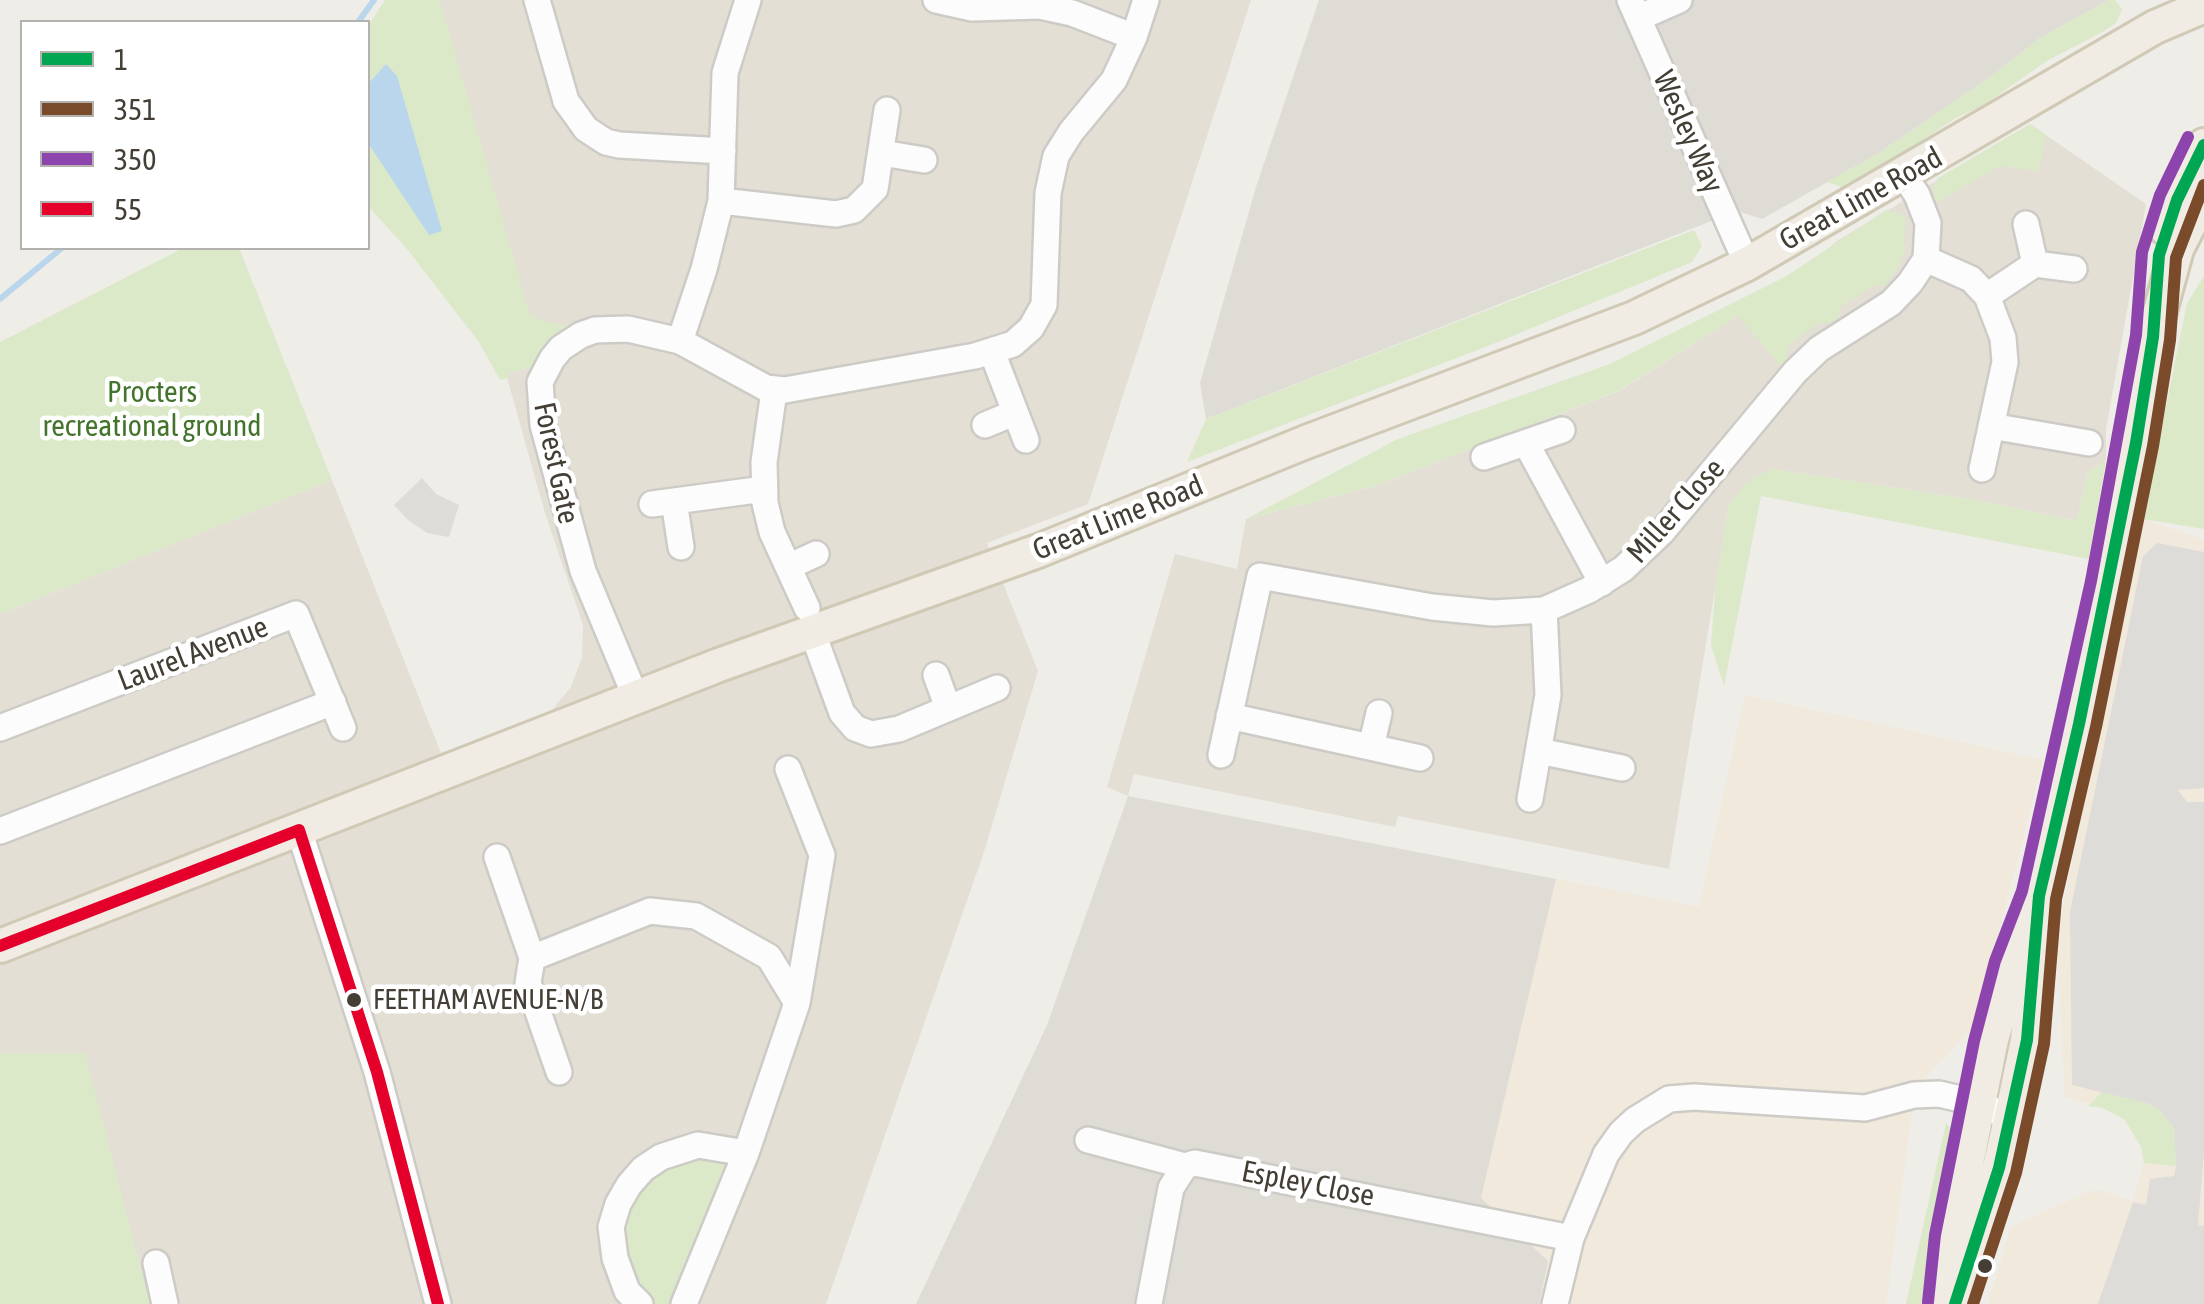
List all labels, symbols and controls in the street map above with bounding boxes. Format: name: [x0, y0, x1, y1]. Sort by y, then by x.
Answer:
legend: [20, 20, 370, 250]
text: 1: [114, 42, 128, 76]
street label: Wesley Way: [1645, 65, 1731, 199]
text: 351: [114, 92, 156, 126]
street label: Great Lime Road: [1773, 140, 1949, 258]
text: 350: [114, 142, 156, 176]
text: 55: [114, 192, 142, 226]
park label: Procters recreational ground: [42, 375, 262, 446]
street label: Forest Gate: [526, 399, 586, 527]
street label: Miller Close: [1620, 451, 1732, 571]
street label: Great Lime Road: [1028, 468, 1208, 568]
street label: Laurel Avenue: [113, 609, 273, 699]
place label: FEETHAM AVENUE-N/B: [373, 983, 603, 1017]
marker: FEETHAM AVENUE-N/B: [344, 990, 364, 1010]
street label: Espley Close: [1239, 1153, 1377, 1215]
unlabelled marker: [1975, 1256, 1995, 1276]

